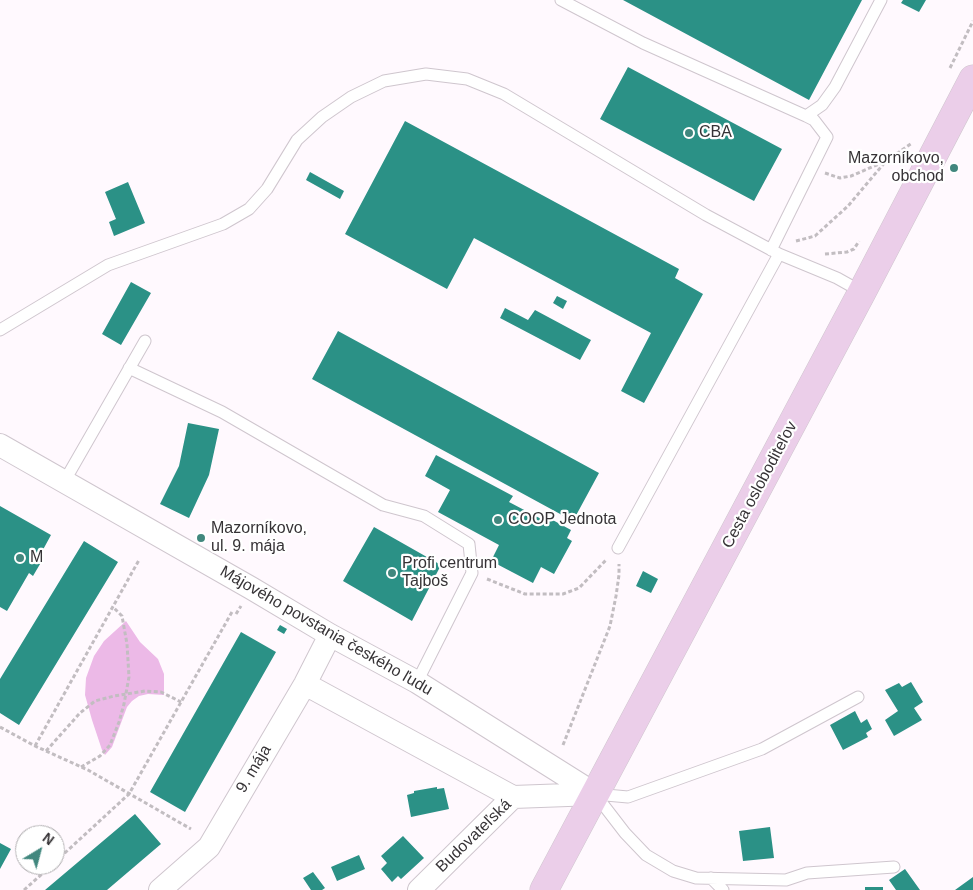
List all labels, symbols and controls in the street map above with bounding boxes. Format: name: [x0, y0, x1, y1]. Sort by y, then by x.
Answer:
place label: CBA: [699, 123, 732, 143]
marker: CBA: [683, 127, 695, 139]
place label: Mazorníkovo, obchod: [848, 149, 944, 187]
marker: Mazorníkovo, obchod: [948, 162, 960, 174]
street label: Cesta osloboditeľov: [718, 418, 802, 552]
place label: COOP Jednota: [508, 510, 616, 530]
marker: COOP Jednota: [492, 514, 504, 526]
place label: Mazorníkovo, ul. 9. mája: [211, 519, 307, 557]
marker: Mazorníkovo, ul. 9. mája: [195, 532, 207, 544]
place label: M: [30, 548, 43, 568]
marker: M: [14, 552, 26, 564]
place label: Profi centrum Tajboš: [402, 554, 497, 592]
street label: Májového povstania českého ľudu: [216, 562, 436, 700]
marker: Profi centrum Tajboš: [386, 567, 398, 579]
street label: 9. mája: [232, 742, 276, 796]
street label: Budovateľská: [432, 795, 516, 877]
north arrow: [15, 825, 65, 875]
text: N: [40, 829, 57, 848]

